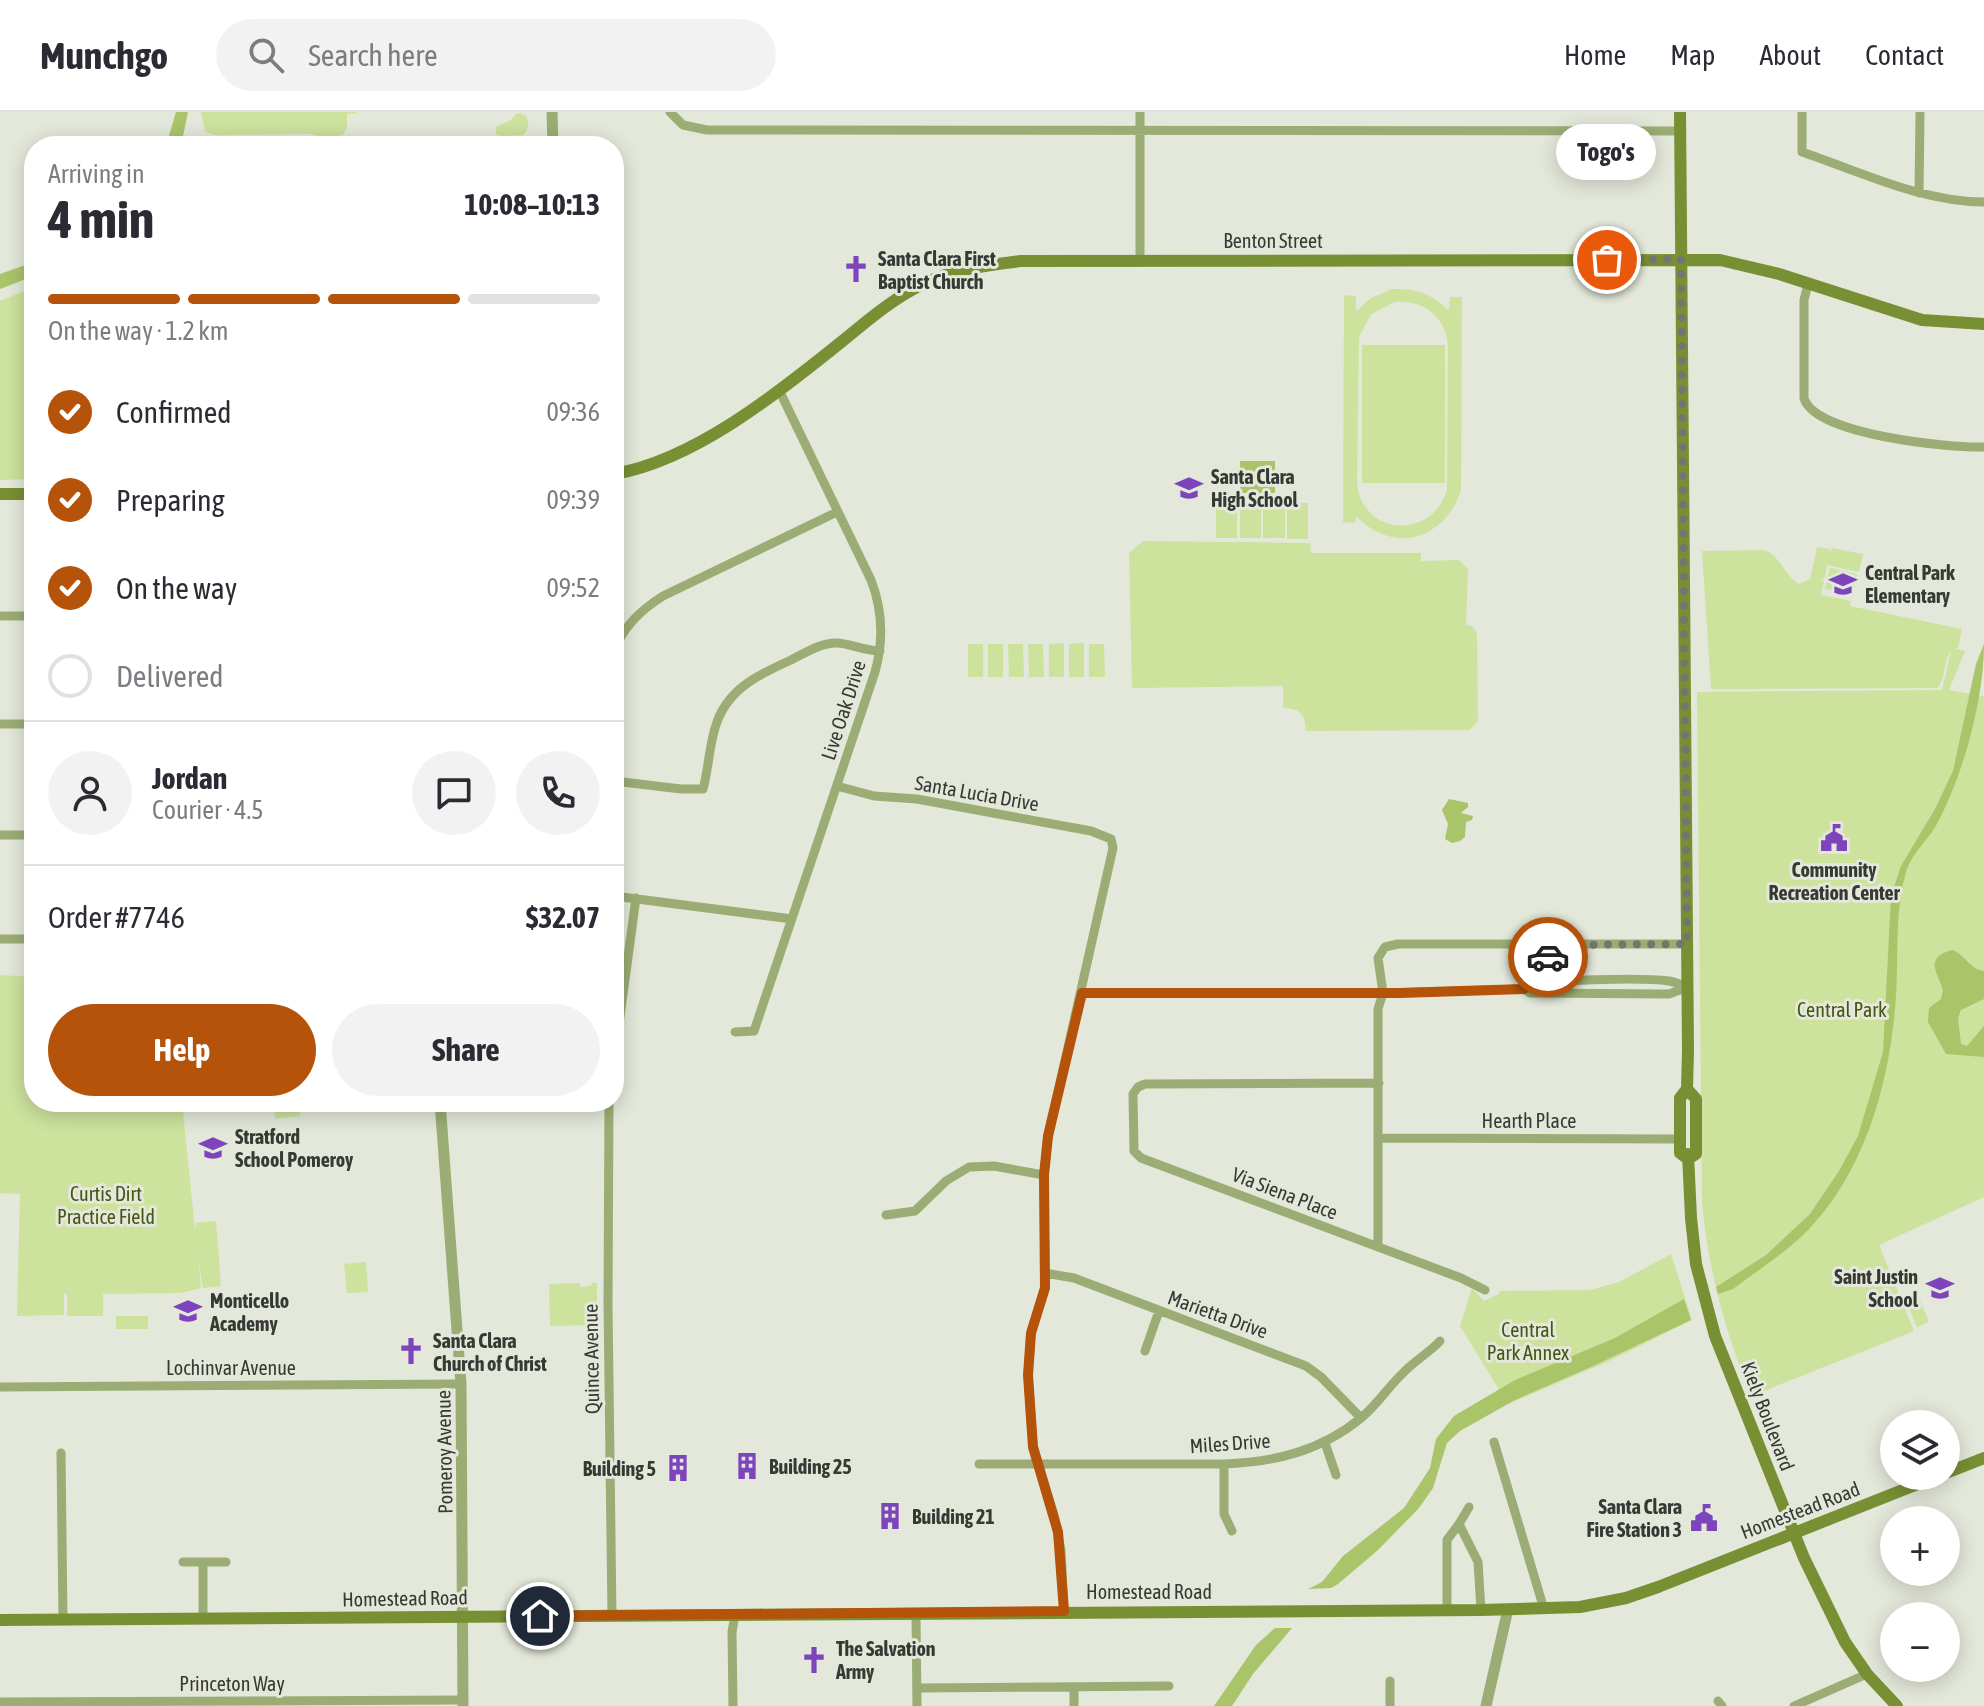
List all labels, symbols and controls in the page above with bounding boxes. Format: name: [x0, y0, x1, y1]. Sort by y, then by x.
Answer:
search box: [216, 19, 776, 91]
icon: search: [244, 33, 288, 77]
text: Munchgo: [40, 34, 168, 77]
text: Search here: [308, 38, 438, 72]
text: Home: [1564, 39, 1626, 71]
text: Map: [1670, 39, 1715, 71]
text: About: [1759, 39, 1821, 71]
text: Contact: [1865, 39, 1944, 71]
callout: Togo's: [1557, 124, 1657, 180]
text: Togo's: [1577, 137, 1635, 167]
text: Arriving in: [48, 159, 145, 189]
text: 10:08–10:13: [464, 187, 600, 221]
text: 4 min: [48, 189, 154, 249]
pin: [1573, 226, 1641, 294]
street label: Benton Street: [1223, 229, 1323, 252]
icon: bag: [1585, 238, 1629, 282]
place label: Santa Clara First Baptist Church: [878, 247, 996, 293]
church icon: Santa Clara First Baptist Church: [841, 254, 871, 284]
text: On the way · 1.2 km: [48, 316, 228, 346]
icon: check: [48, 390, 92, 434]
text: Confirmed: [116, 395, 231, 429]
text: 09:36: [546, 397, 600, 427]
place label: Santa Clara High School: [1211, 465, 1299, 511]
school or university icon: Santa Clara High School: [1174, 473, 1204, 503]
icon: check: [48, 478, 92, 522]
text: Preparing: [116, 483, 225, 517]
text: 09:39: [546, 485, 600, 515]
place label: Central Park Elementary: [1865, 561, 1955, 607]
icon: check: [48, 566, 92, 610]
school or university icon: Central Park Elementary: [1828, 569, 1858, 599]
text: On the way: [116, 571, 237, 605]
text: 09:52: [546, 573, 600, 603]
street label: Live Oak Drive: [816, 657, 870, 763]
text: Delivered: [116, 659, 224, 693]
button: person: [48, 751, 132, 835]
button: chat: [412, 751, 496, 835]
button: phone: [516, 751, 600, 835]
text: Jordan: [152, 761, 227, 795]
street label: Santa Lucia Drive: [913, 771, 1041, 815]
text: Courier · 4.5: [152, 795, 263, 825]
public building icon: Community Recreation Center: [1819, 823, 1849, 853]
place label: Community Recreation Center: [1768, 858, 1901, 904]
text: Order #7746: [48, 900, 185, 934]
text: $32.07: [526, 900, 600, 934]
courier: [1508, 917, 1588, 997]
icon: car: [1526, 935, 1570, 979]
park label: Central Park: [1797, 998, 1887, 1021]
button: Help: [48, 1004, 316, 1096]
button: Share: [332, 1004, 600, 1096]
street label: Hearth Place: [1482, 1109, 1576, 1132]
place label: Stratford School Pomeroy: [235, 1125, 354, 1171]
school or university icon: Stratford School Pomeroy: [198, 1133, 228, 1163]
street label: Via Siena Place: [1229, 1162, 1341, 1224]
park label: Curtis Dirt Practice Field: [57, 1182, 155, 1228]
place label: Saint Justin School: [1834, 1265, 1919, 1311]
school or university icon: Saint Justin School: [1925, 1273, 1955, 1303]
street label: Marietta Drive: [1165, 1285, 1271, 1343]
place label: Monticello Academy: [209, 1289, 289, 1335]
school or university icon: Monticello Academy: [173, 1296, 203, 1326]
street label: Quince Avenue: [579, 1304, 603, 1414]
park label: Central Park Annex: [1487, 1318, 1569, 1364]
place label: Santa Clara Church of Christ: [433, 1329, 547, 1375]
church icon: Santa Clara Church of Christ: [396, 1336, 426, 1366]
street label: Lochinvar Avenue: [166, 1356, 296, 1379]
street label: Kiely Boulevard: [1737, 1358, 1799, 1474]
street label: Pomeroy Avenue: [431, 1390, 457, 1514]
map controls: [1880, 1410, 1960, 1682]
button: layers: [1880, 1410, 1960, 1490]
street label: Miles Drive: [1189, 1429, 1271, 1457]
building icon: Building 25: [732, 1451, 762, 1481]
building icon: Building 5: [663, 1453, 693, 1483]
place label: Building 25: [769, 1455, 852, 1478]
place label: Building 5: [583, 1457, 656, 1480]
street label: Homestead Road: [1737, 1477, 1863, 1543]
place label: Santa Clara Fire Station 3: [1587, 1495, 1682, 1541]
building icon: Building 21: [875, 1501, 905, 1531]
public building icon: Santa Clara Fire Station 3: [1689, 1503, 1719, 1533]
place label: Building 21: [912, 1505, 995, 1528]
button: +: [1880, 1506, 1960, 1586]
street label: Homestead Road: [1086, 1580, 1212, 1603]
pin: [506, 1582, 574, 1650]
street label: Homestead Road: [342, 1585, 468, 1611]
icon: home: [518, 1594, 562, 1638]
button: −: [1880, 1602, 1960, 1682]
place label: The Salvation Army: [835, 1637, 936, 1683]
church icon: The Salvation Army: [799, 1645, 829, 1675]
street label: Princeton Way: [179, 1672, 285, 1695]

